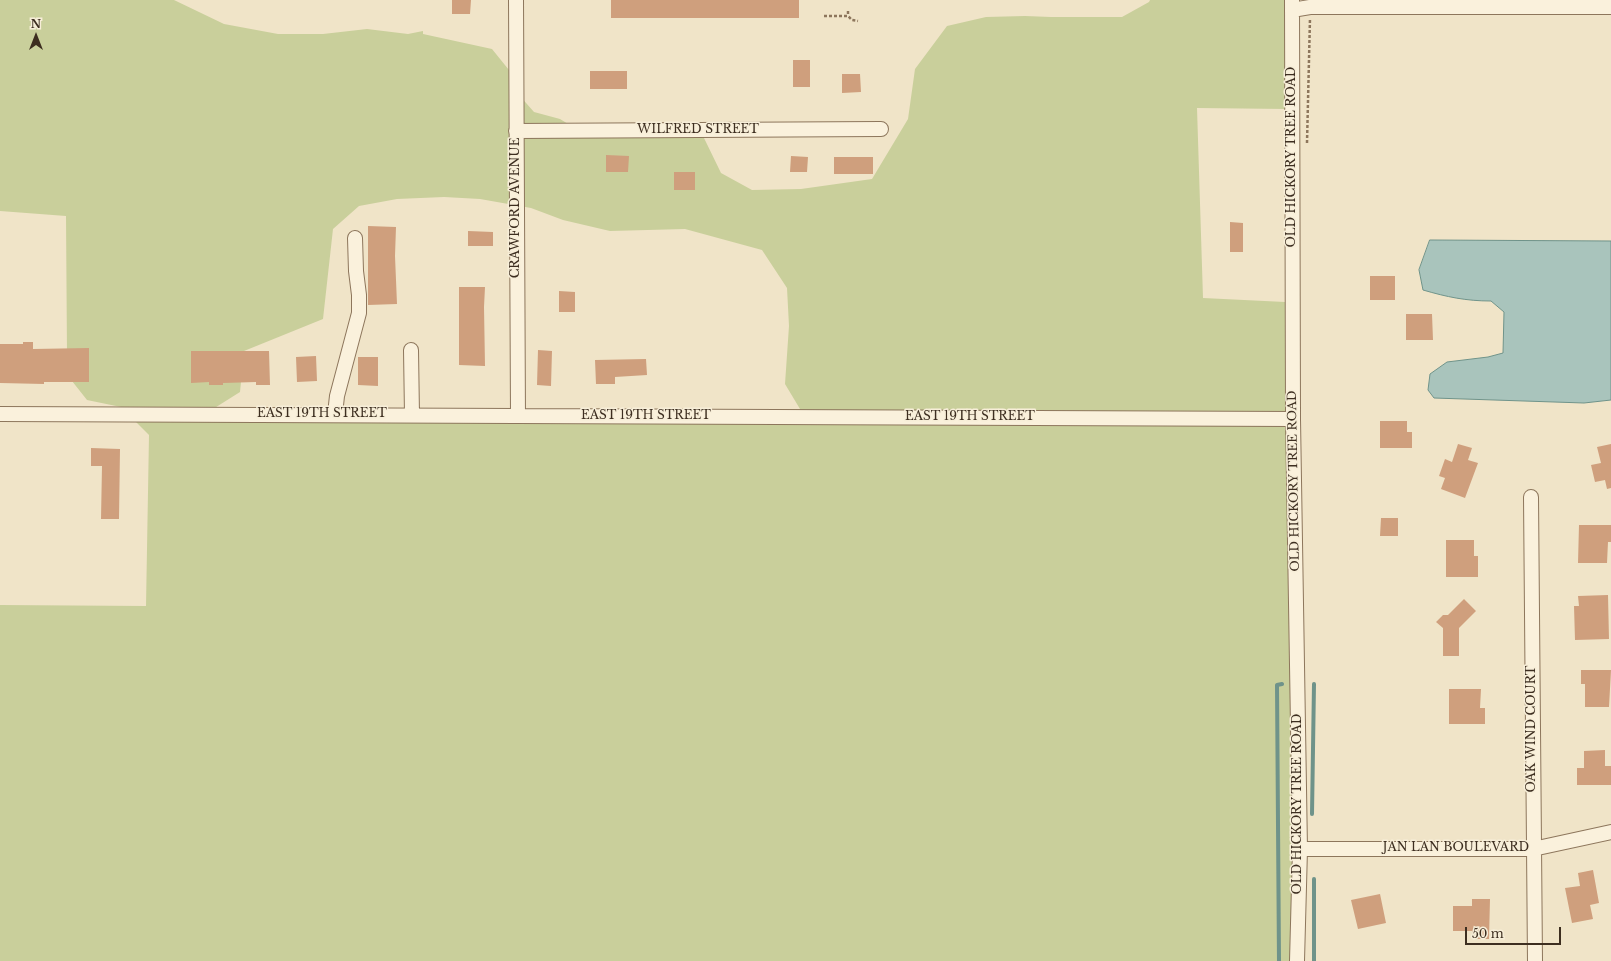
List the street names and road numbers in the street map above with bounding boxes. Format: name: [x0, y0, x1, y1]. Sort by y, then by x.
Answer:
street label: OLD HICKORY TREE ROAD: [1285, 67, 1299, 247]
street label: WILFRED STREET: [637, 123, 759, 137]
street label: CRAWFORD AVENUE: [509, 138, 523, 278]
street label: OLD HICKORY TREE ROAD: [1285, 390, 1303, 572]
street label: EAST 19TH STREET: [257, 407, 387, 421]
street label: EAST 19TH STREET: [581, 409, 711, 423]
street label: EAST 19TH STREET: [905, 410, 1035, 424]
street label: OAK WIND COURT: [1525, 666, 1539, 792]
street label: OLD HICKORY TREE ROAD: [1291, 714, 1305, 894]
street label: JAN LAN BOULEVARD: [1383, 841, 1529, 855]

